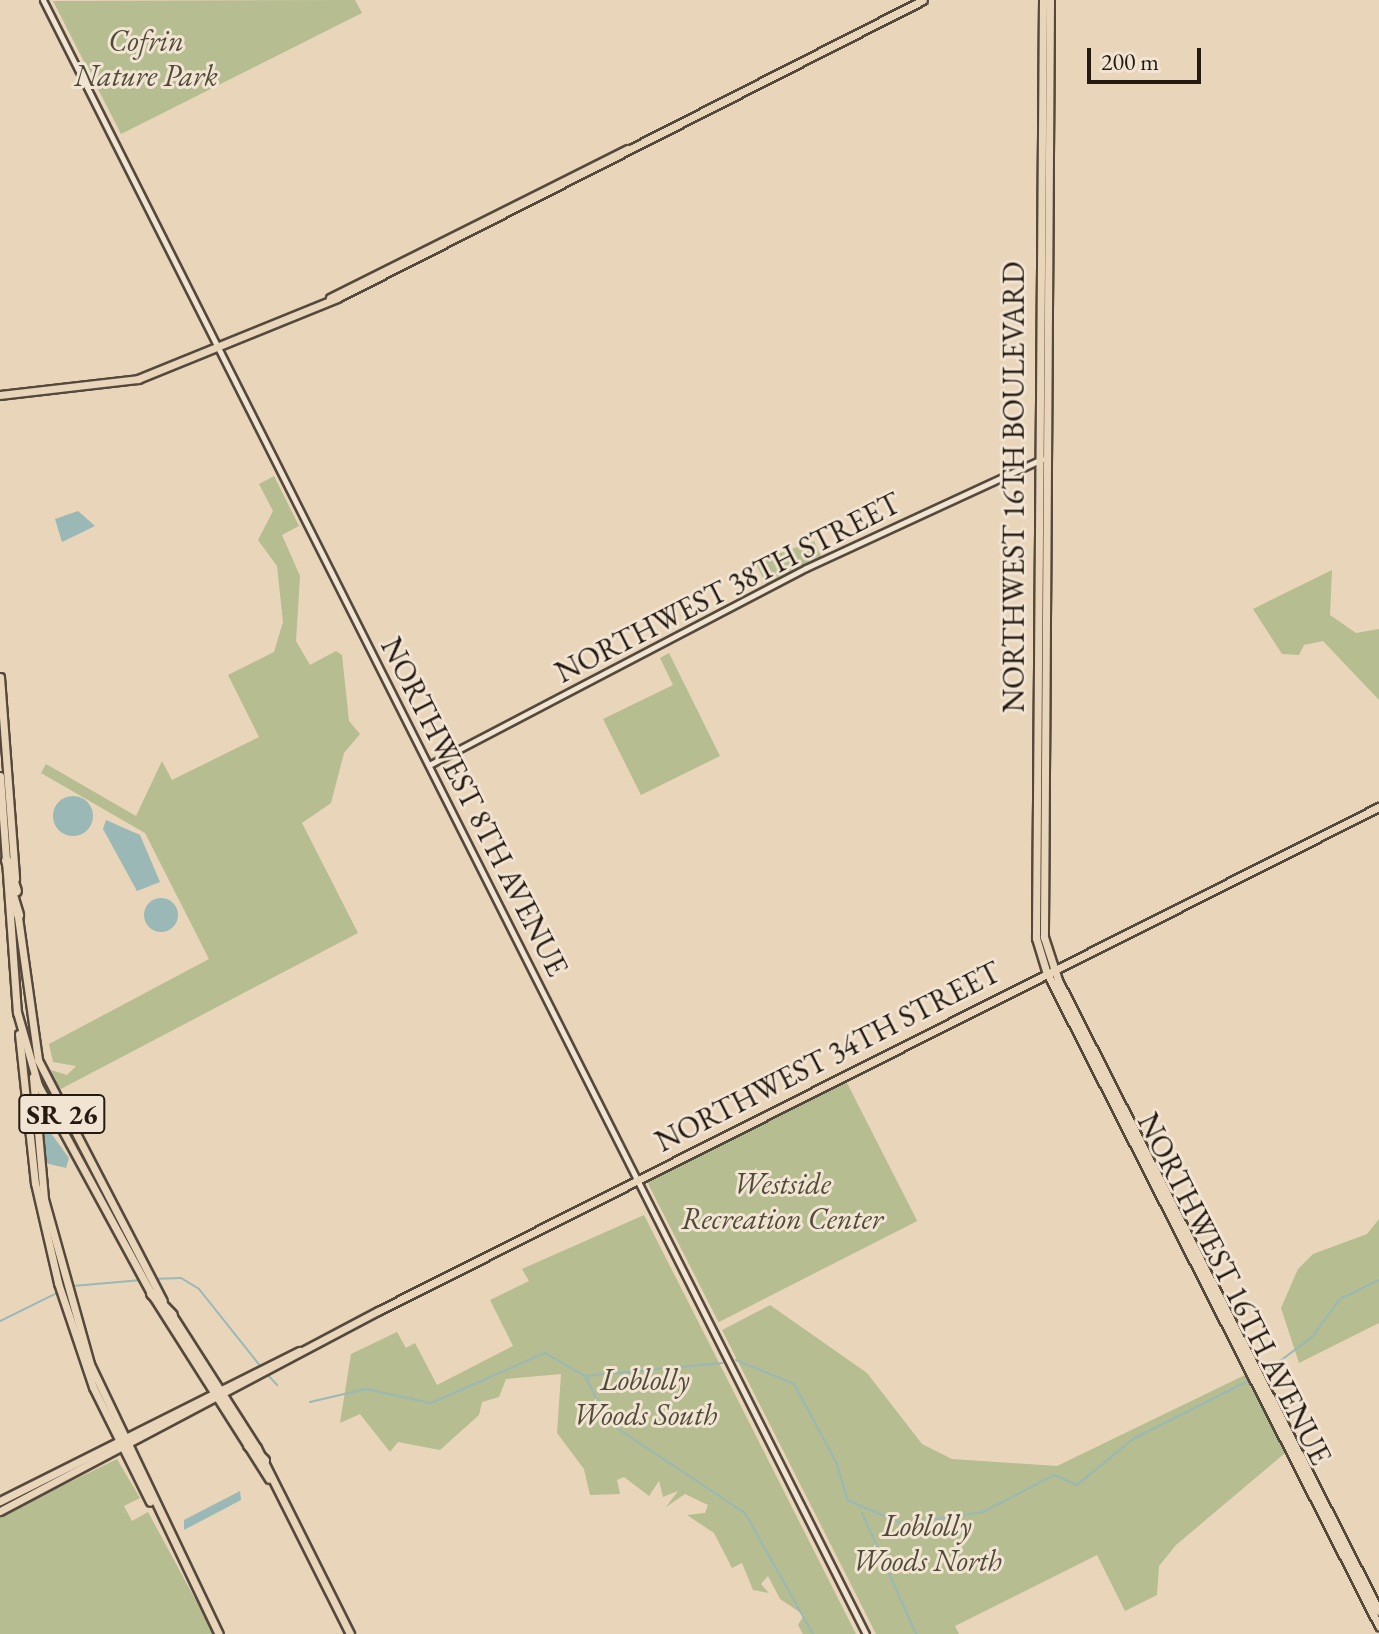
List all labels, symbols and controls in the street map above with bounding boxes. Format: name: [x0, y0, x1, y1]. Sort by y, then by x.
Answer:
park label: Cofrin Nature Park: [74, 23, 218, 94]
scale bar: [1091, 32, 1205, 82]
text: 200 m: [1101, 46, 1159, 77]
street label: NORTHWEST 16TH BOULEVARD: [996, 261, 1032, 713]
street label: NORTHWEST 38TH STREET: [549, 485, 907, 691]
street label: NORTHWEST 8TH AVENUE: [373, 632, 575, 982]
street label: NORTHWEST 34TH STREET: [649, 954, 1007, 1160]
road number: SR 26: [18, 1090, 106, 1138]
street label: NORTHWEST 16TH AVENUE: [1130, 1107, 1338, 1471]
park label: Westside Recreation Center: [681, 1166, 883, 1236]
park label: Loblolly Woods South: [573, 1362, 717, 1432]
park label: Loblolly Woods North: [852, 1508, 1002, 1578]

